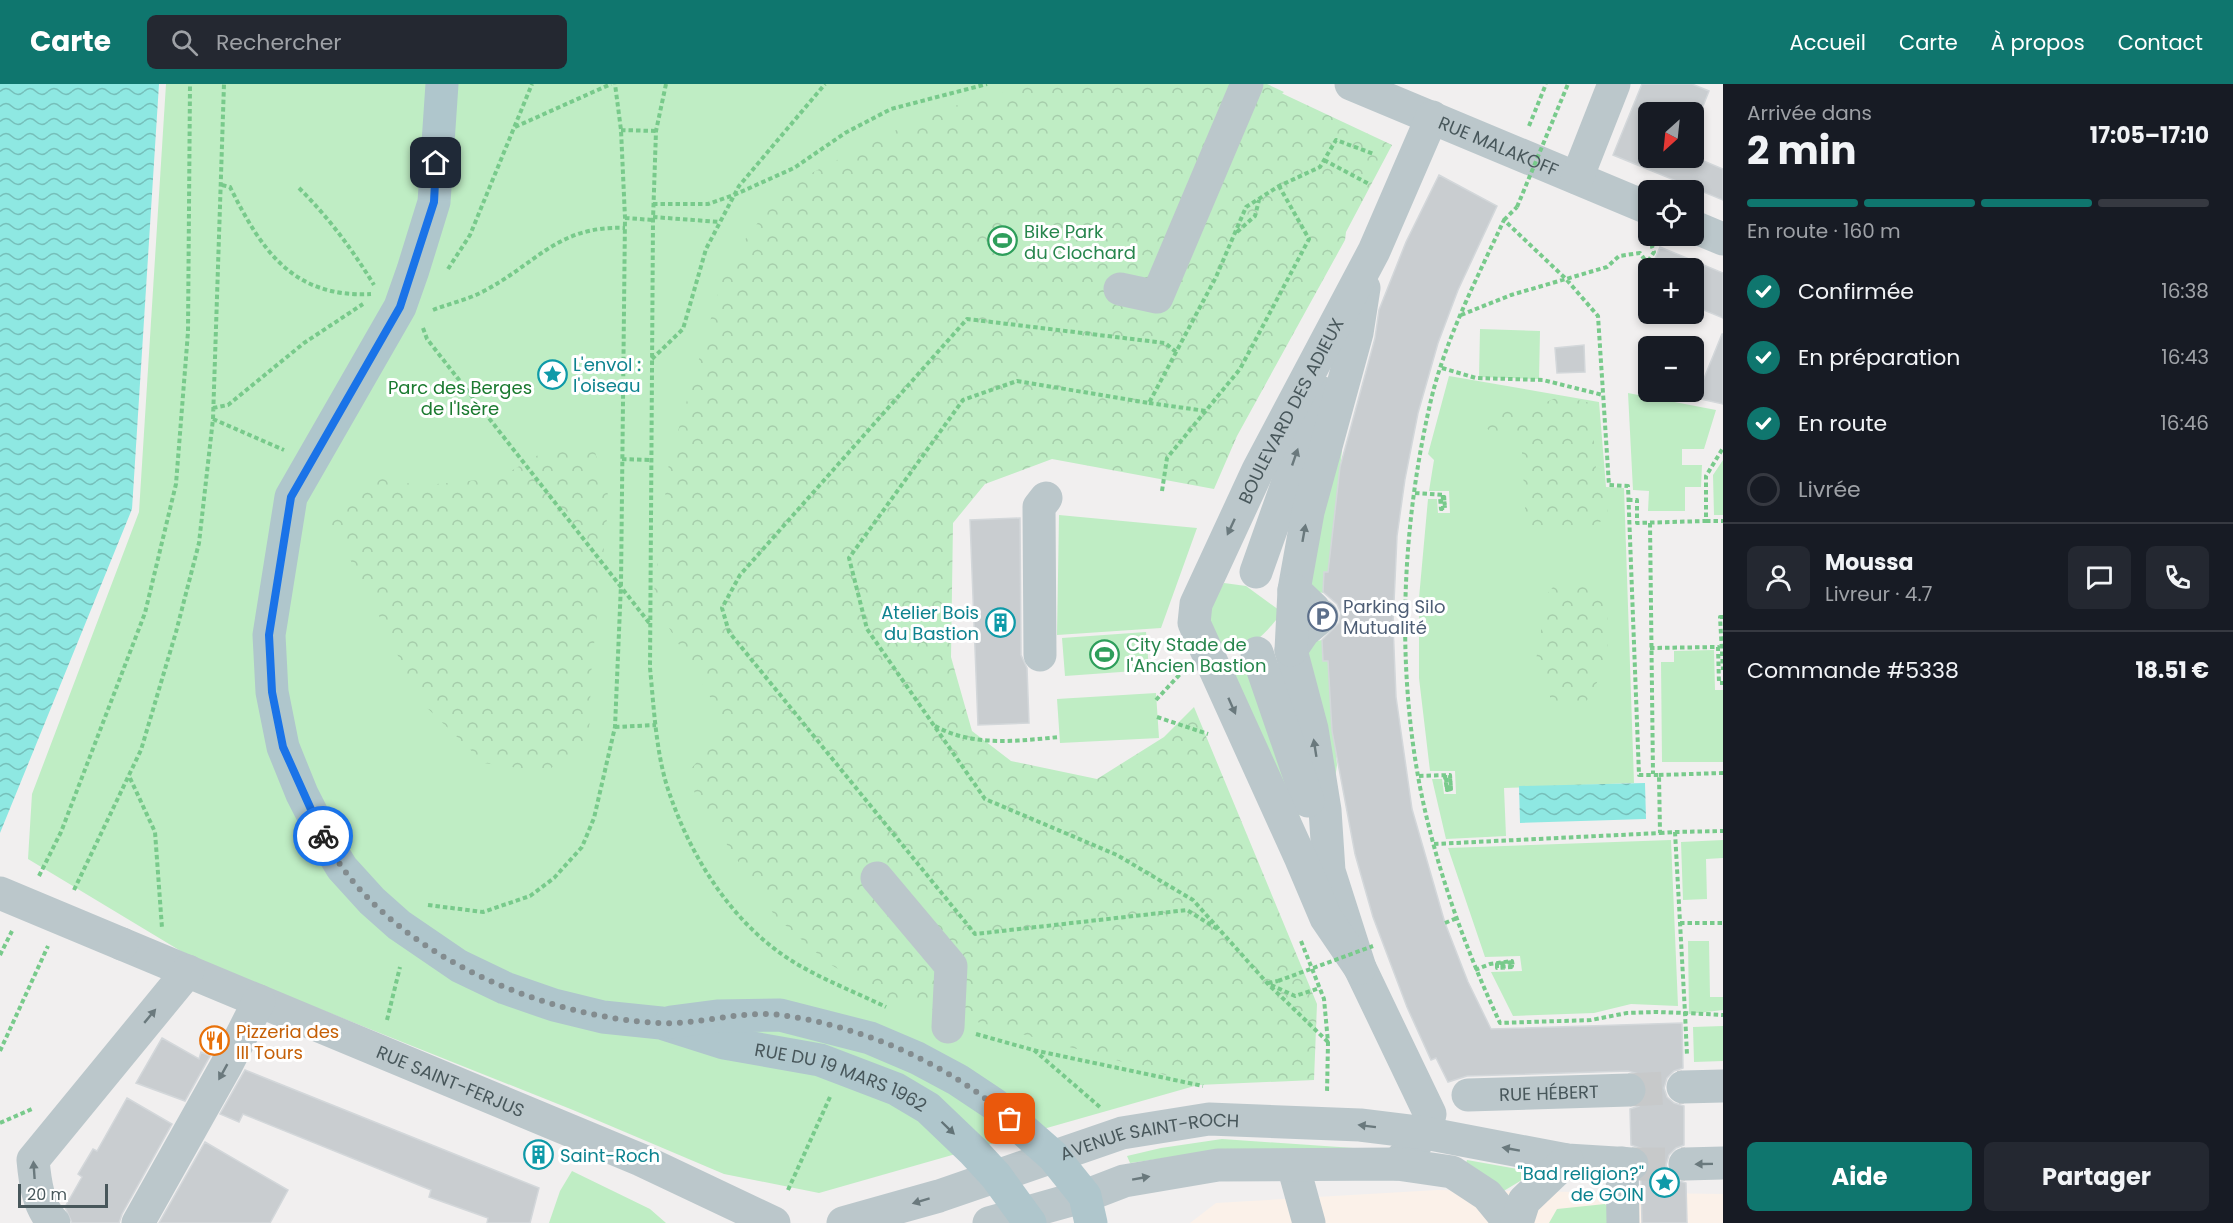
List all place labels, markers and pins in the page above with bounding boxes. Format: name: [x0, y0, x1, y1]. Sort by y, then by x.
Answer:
pin: [410, 137, 461, 188]
place label: Bike Park du Clochard: [1024, 219, 1136, 265]
sports icon: Bike Park du Clochard: [987, 225, 1019, 257]
place label: L'envol : l'oiseau: [573, 352, 641, 398]
place icon: L'envol : l'oiseau: [536, 358, 568, 390]
place label: Parking Silo Mutualité: [1343, 594, 1445, 640]
place label: Atelier Bois du Bastion: [881, 600, 979, 646]
parking icon: Parking Silo Mutualité: [1306, 600, 1338, 632]
building icon: Atelier Bois du Bastion: [984, 606, 1016, 638]
place label: City Stade de l'Ancien Bastion: [1126, 632, 1266, 678]
sports icon: City Stade de l'Ancien Bastion: [1089, 638, 1121, 670]
place label: Pizzeria des III Tours: [236, 1019, 339, 1065]
restaurant icon: Pizzeria des III Tours: [199, 1025, 231, 1057]
pin: [984, 1093, 1035, 1144]
building icon: Saint-Roch: [523, 1139, 555, 1171]
place label: Saint-Roch: [560, 1143, 660, 1168]
place label: "Bad religion?" de GOIN: [1518, 1161, 1644, 1207]
place icon: "Bad religion?" de GOIN: [1649, 1167, 1681, 1199]

